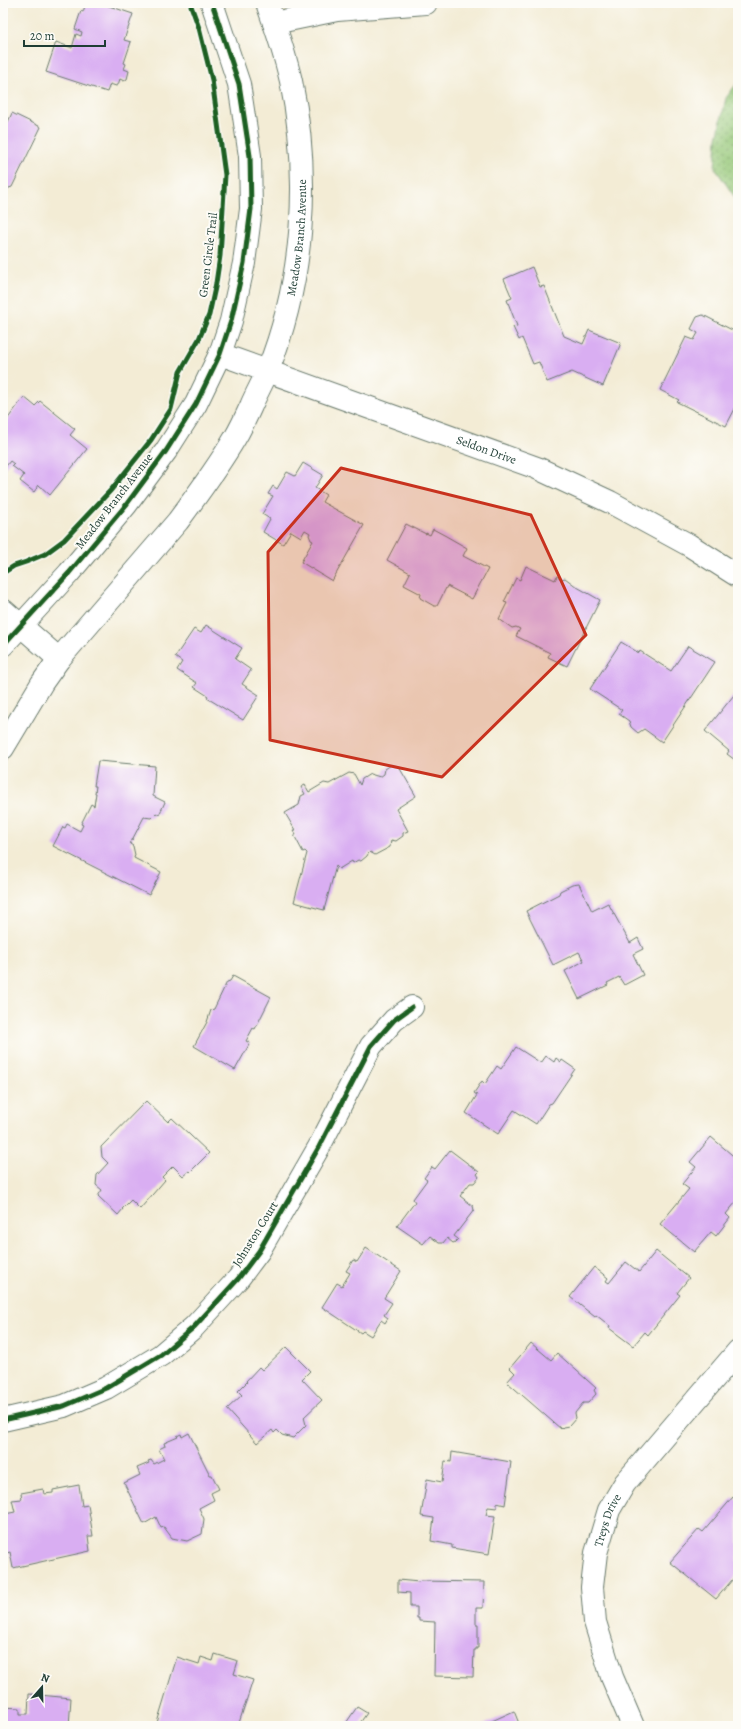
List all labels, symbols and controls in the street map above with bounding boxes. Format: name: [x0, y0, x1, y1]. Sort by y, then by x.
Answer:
scale bar: [24, 22, 105, 48]
text: 20 m: [30, 28, 54, 44]
street label: Meadow Branch Avenue: [283, 179, 310, 298]
street label: Green Circle Trail: [195, 212, 221, 298]
street label: Seldon Drive: [454, 432, 519, 468]
street label: Meadow Branch Avenue: [72, 450, 156, 552]
street label: Johnston Court: [228, 1198, 282, 1270]
street label: Treys Drive: [590, 1491, 625, 1549]
north arrow: [22, 1667, 62, 1707]
text: N: [39, 1670, 52, 1686]

